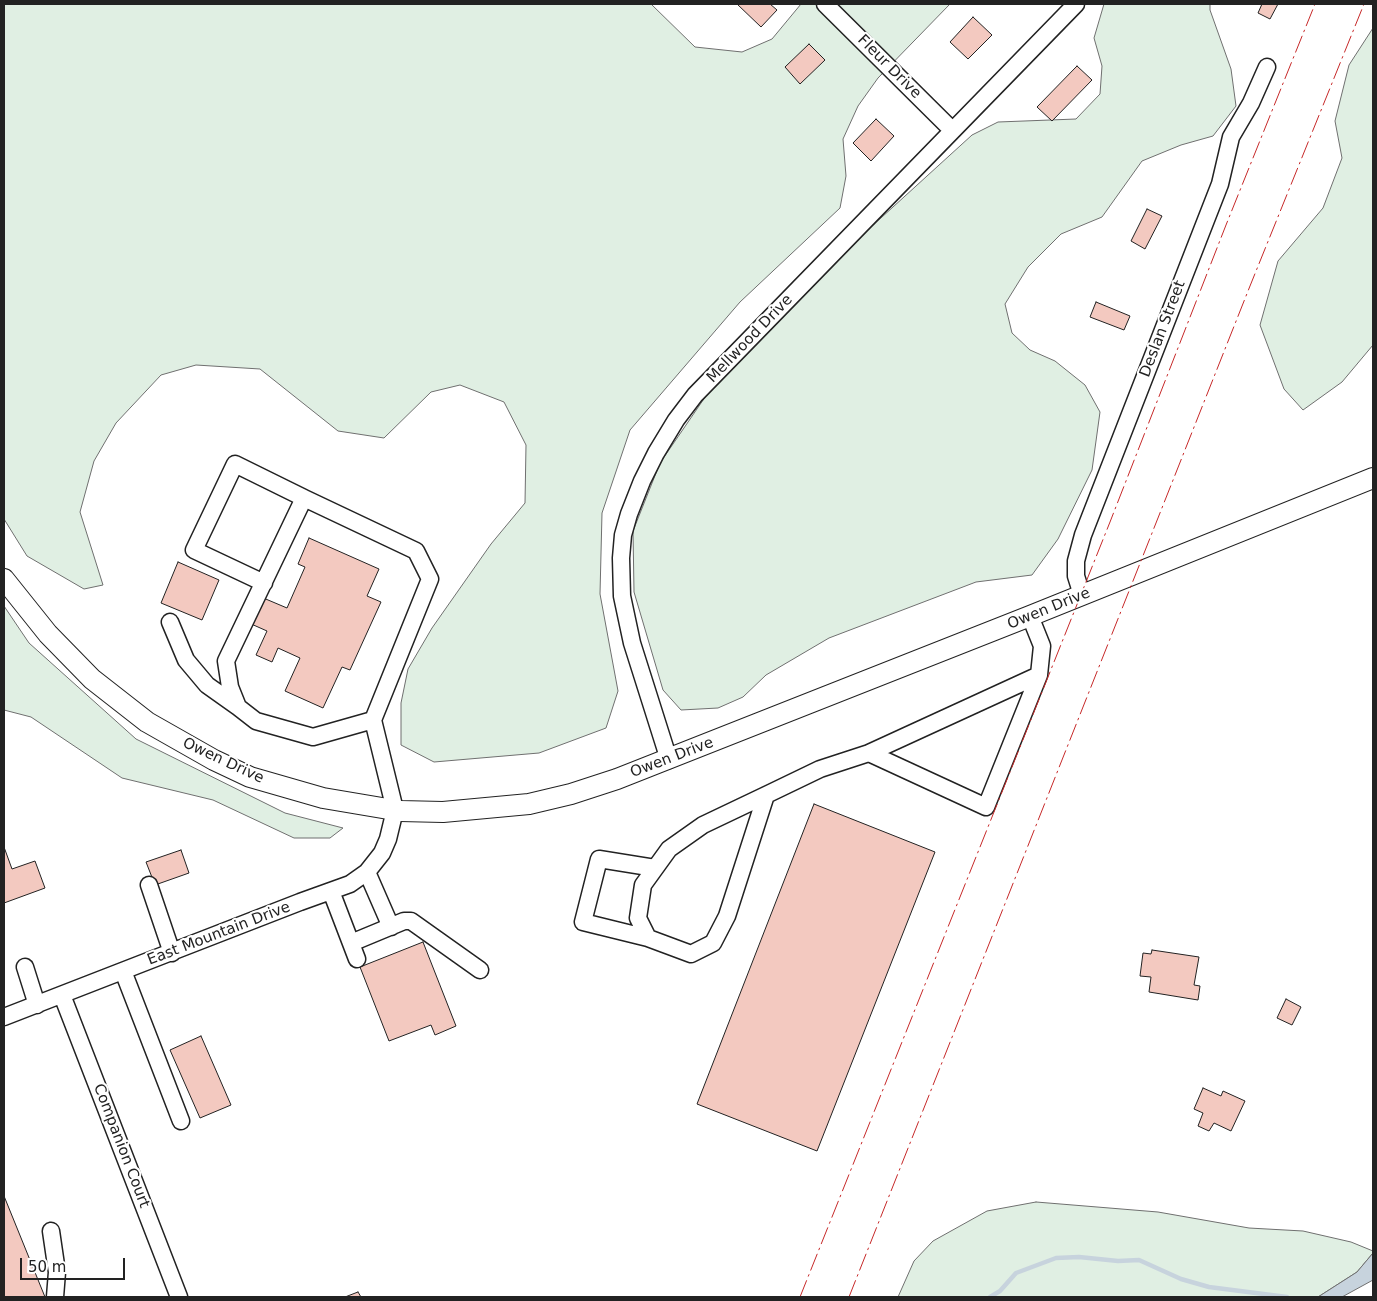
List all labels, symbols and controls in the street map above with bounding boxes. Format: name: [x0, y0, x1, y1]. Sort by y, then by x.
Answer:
street label: Fleur Drive: [853, 31, 925, 103]
street label: Deslan Street: [1136, 278, 1190, 380]
street label: Mellwood Drive: [703, 291, 797, 387]
street label: Owen Drive: [1005, 584, 1093, 634]
street label: Owen Drive: [180, 734, 266, 788]
street label: Owen Drive: [628, 734, 716, 782]
street label: East Mountain Drive: [145, 898, 293, 970]
street label: Companion Court: [89, 1081, 153, 1211]
scale bar: [22, 1248, 128, 1280]
text: 50 m: [28, 1258, 66, 1276]

